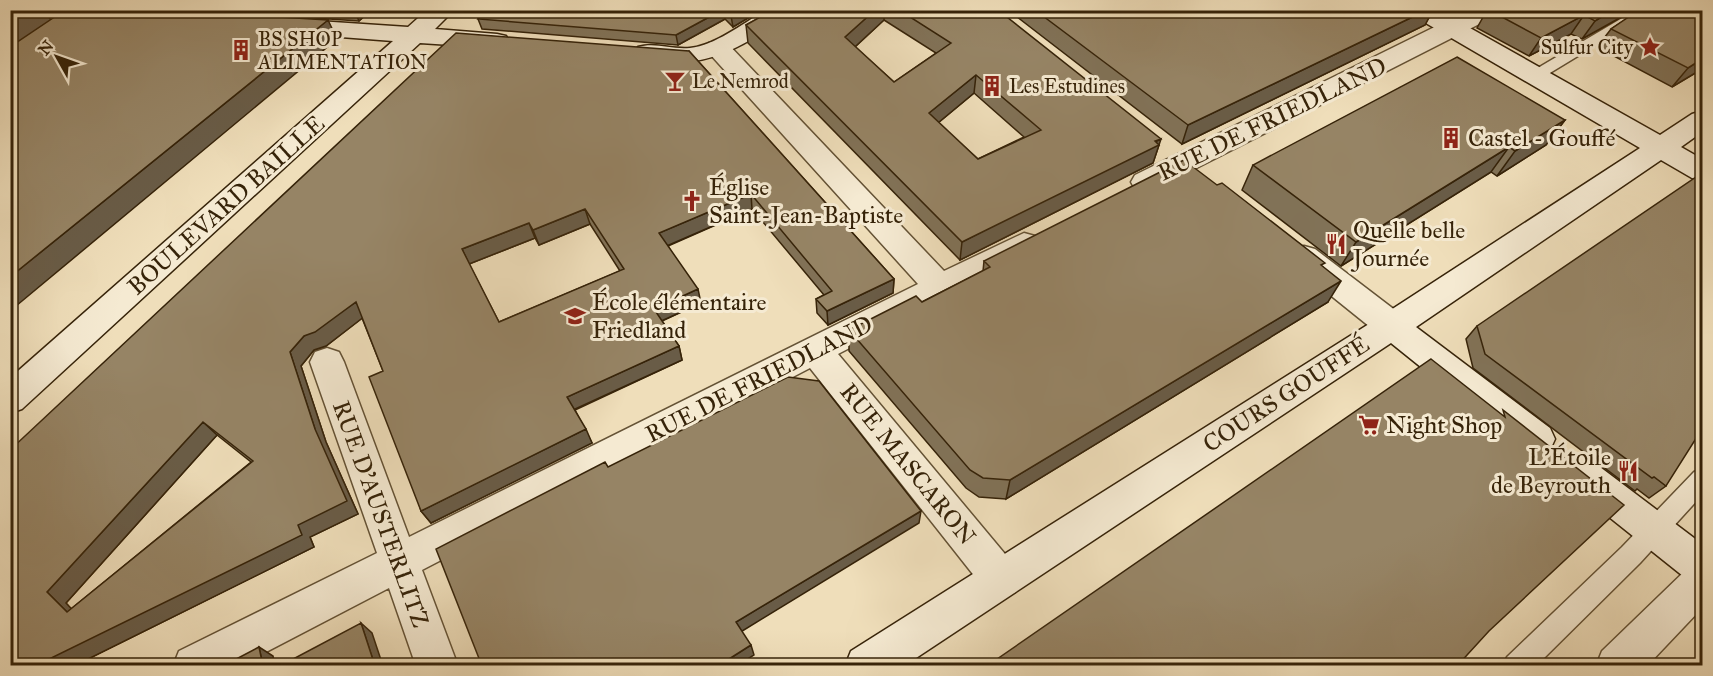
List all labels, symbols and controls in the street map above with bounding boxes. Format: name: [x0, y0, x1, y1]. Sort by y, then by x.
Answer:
north arrow: [27, 27, 87, 87]
place label: BS SHOP ALIMENTATION: [257, 27, 427, 74]
place label: Sulfur City: [1541, 35, 1634, 59]
place icon: Sulfur City: [1638, 35, 1662, 59]
text: N: [34, 36, 58, 59]
building icon: BS SHOP ALIMENTATION: [229, 38, 253, 62]
street label: RUE DE FRIEDLAND: [1153, 51, 1391, 187]
bar icon: Le Nemrod: [663, 69, 687, 93]
place label: Le Nemrod: [692, 69, 789, 93]
building icon: Les Estudines: [980, 74, 1004, 98]
place label: Les Estudines: [1009, 74, 1125, 98]
street label: BOULEVARD BAILLE: [121, 109, 331, 301]
place label: Castel - Gouffé: [1468, 123, 1615, 153]
building icon: Castel - Gouffé: [1439, 126, 1463, 150]
place label: Église Saint-Jean-Baptiste: [709, 172, 903, 230]
church icon: Église Saint-Jean-Baptiste: [680, 189, 704, 213]
place label: Quelle belle Journée: [1350, 215, 1465, 273]
restaurant icon: Quelle belle Journée: [1324, 232, 1348, 256]
place label: École élémentaire Friedland: [592, 287, 767, 345]
school or university icon: École élémentaire Friedland: [563, 304, 587, 328]
street label: RUE DE FRIEDLAND: [640, 309, 878, 449]
street label: COURS GOUFFÉ: [1197, 329, 1375, 459]
street label: RUE MASCARON: [834, 377, 982, 551]
street label: RUE D'AUSTERLITZ: [326, 397, 436, 631]
place label: Night Shop: [1386, 410, 1502, 440]
supermarket icon: Night Shop: [1357, 413, 1381, 437]
place label: L'Étoile de Beyrouth: [1491, 442, 1611, 500]
restaurant icon: L'Étoile de Beyrouth: [1616, 459, 1640, 483]

